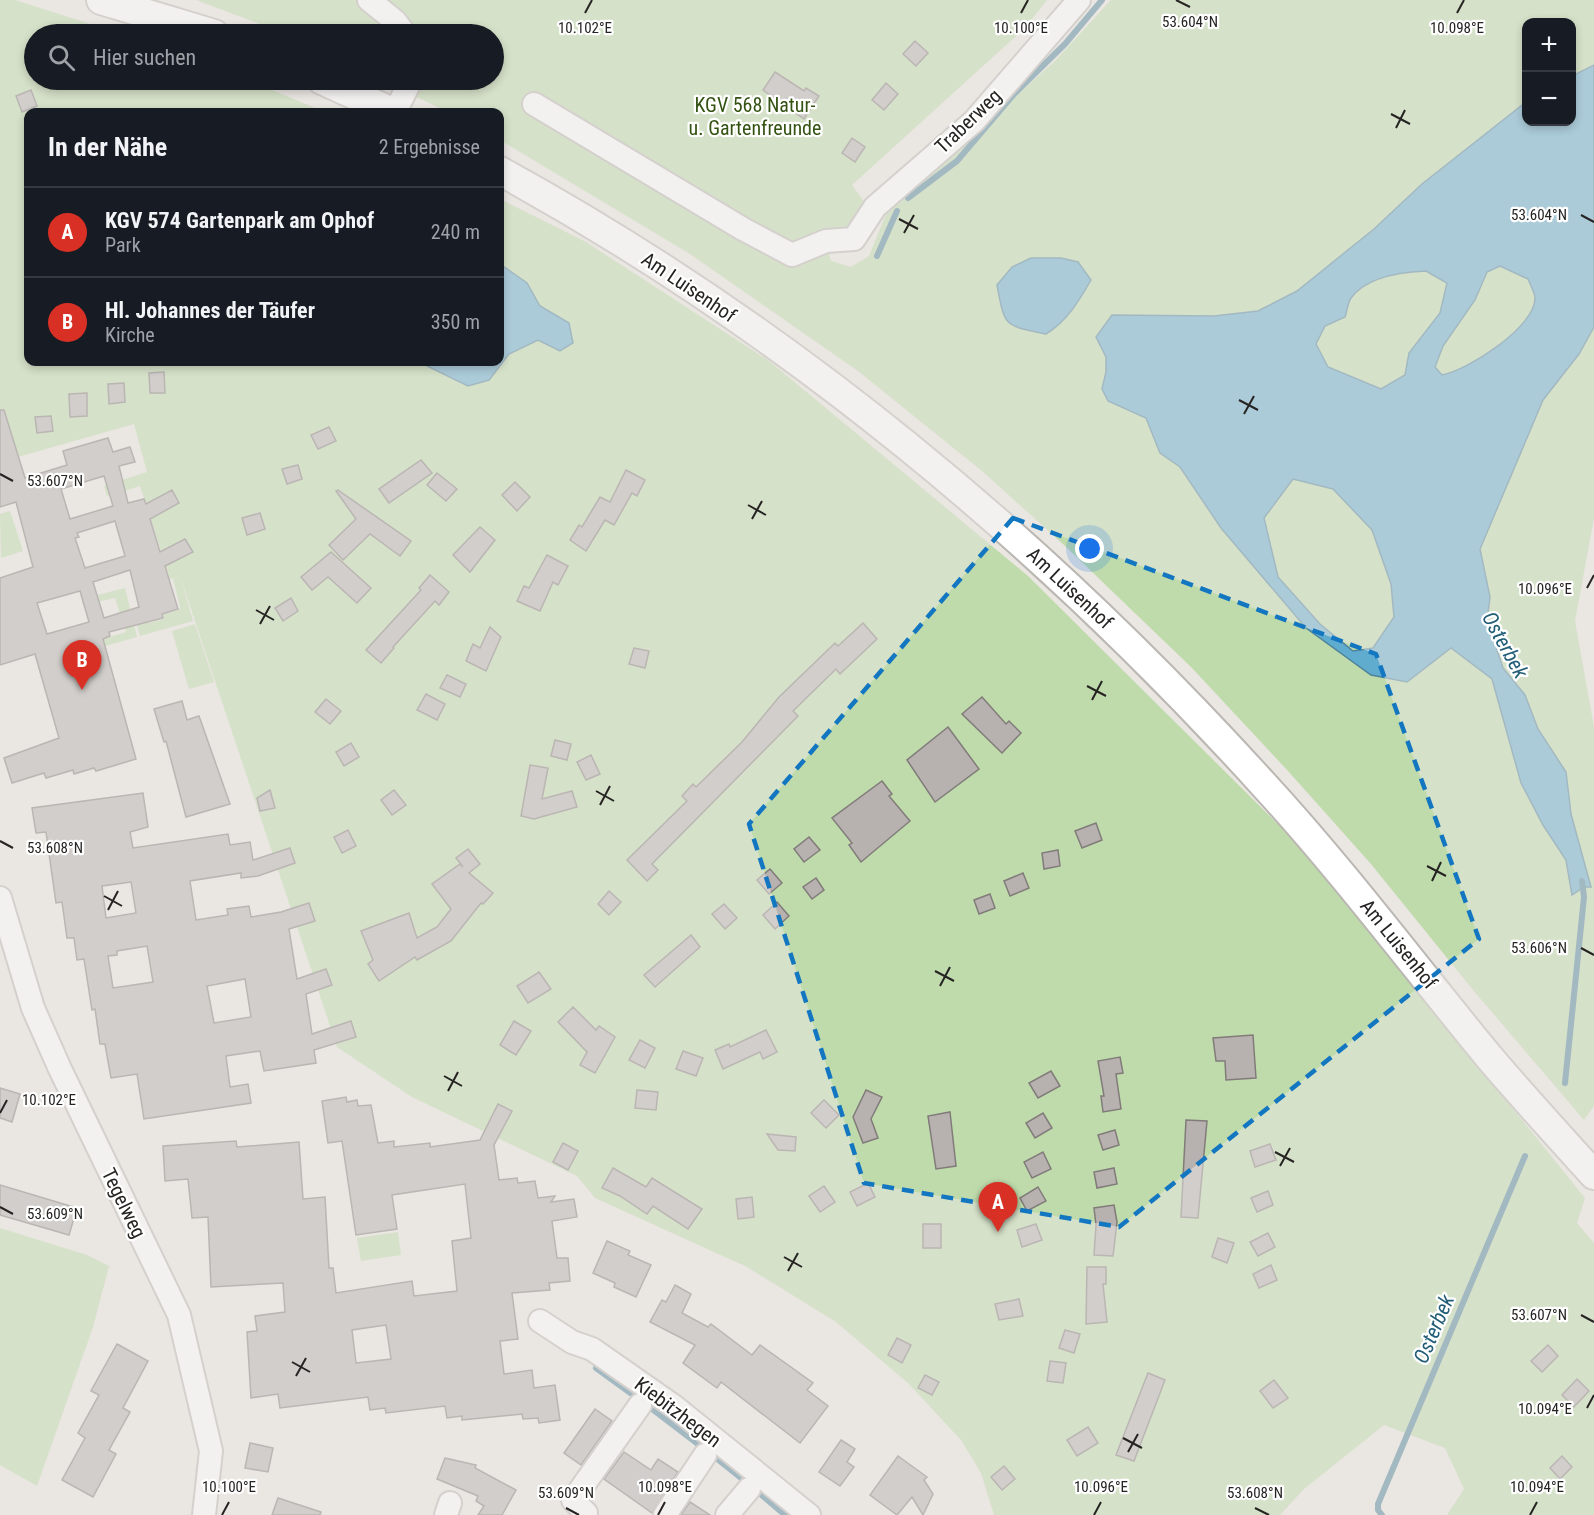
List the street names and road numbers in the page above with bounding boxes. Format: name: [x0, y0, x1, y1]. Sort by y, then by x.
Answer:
street label: Traberweg: [930, 84, 1006, 158]
street label: Am Luisenhof: [637, 247, 741, 328]
street label: Am Luisenhof: [1022, 542, 1118, 634]
street label: Am Luisenhof: [1355, 894, 1443, 994]
street label: Tegelweg: [97, 1164, 151, 1242]
street label: Kiebitzhegen: [630, 1372, 726, 1452]

